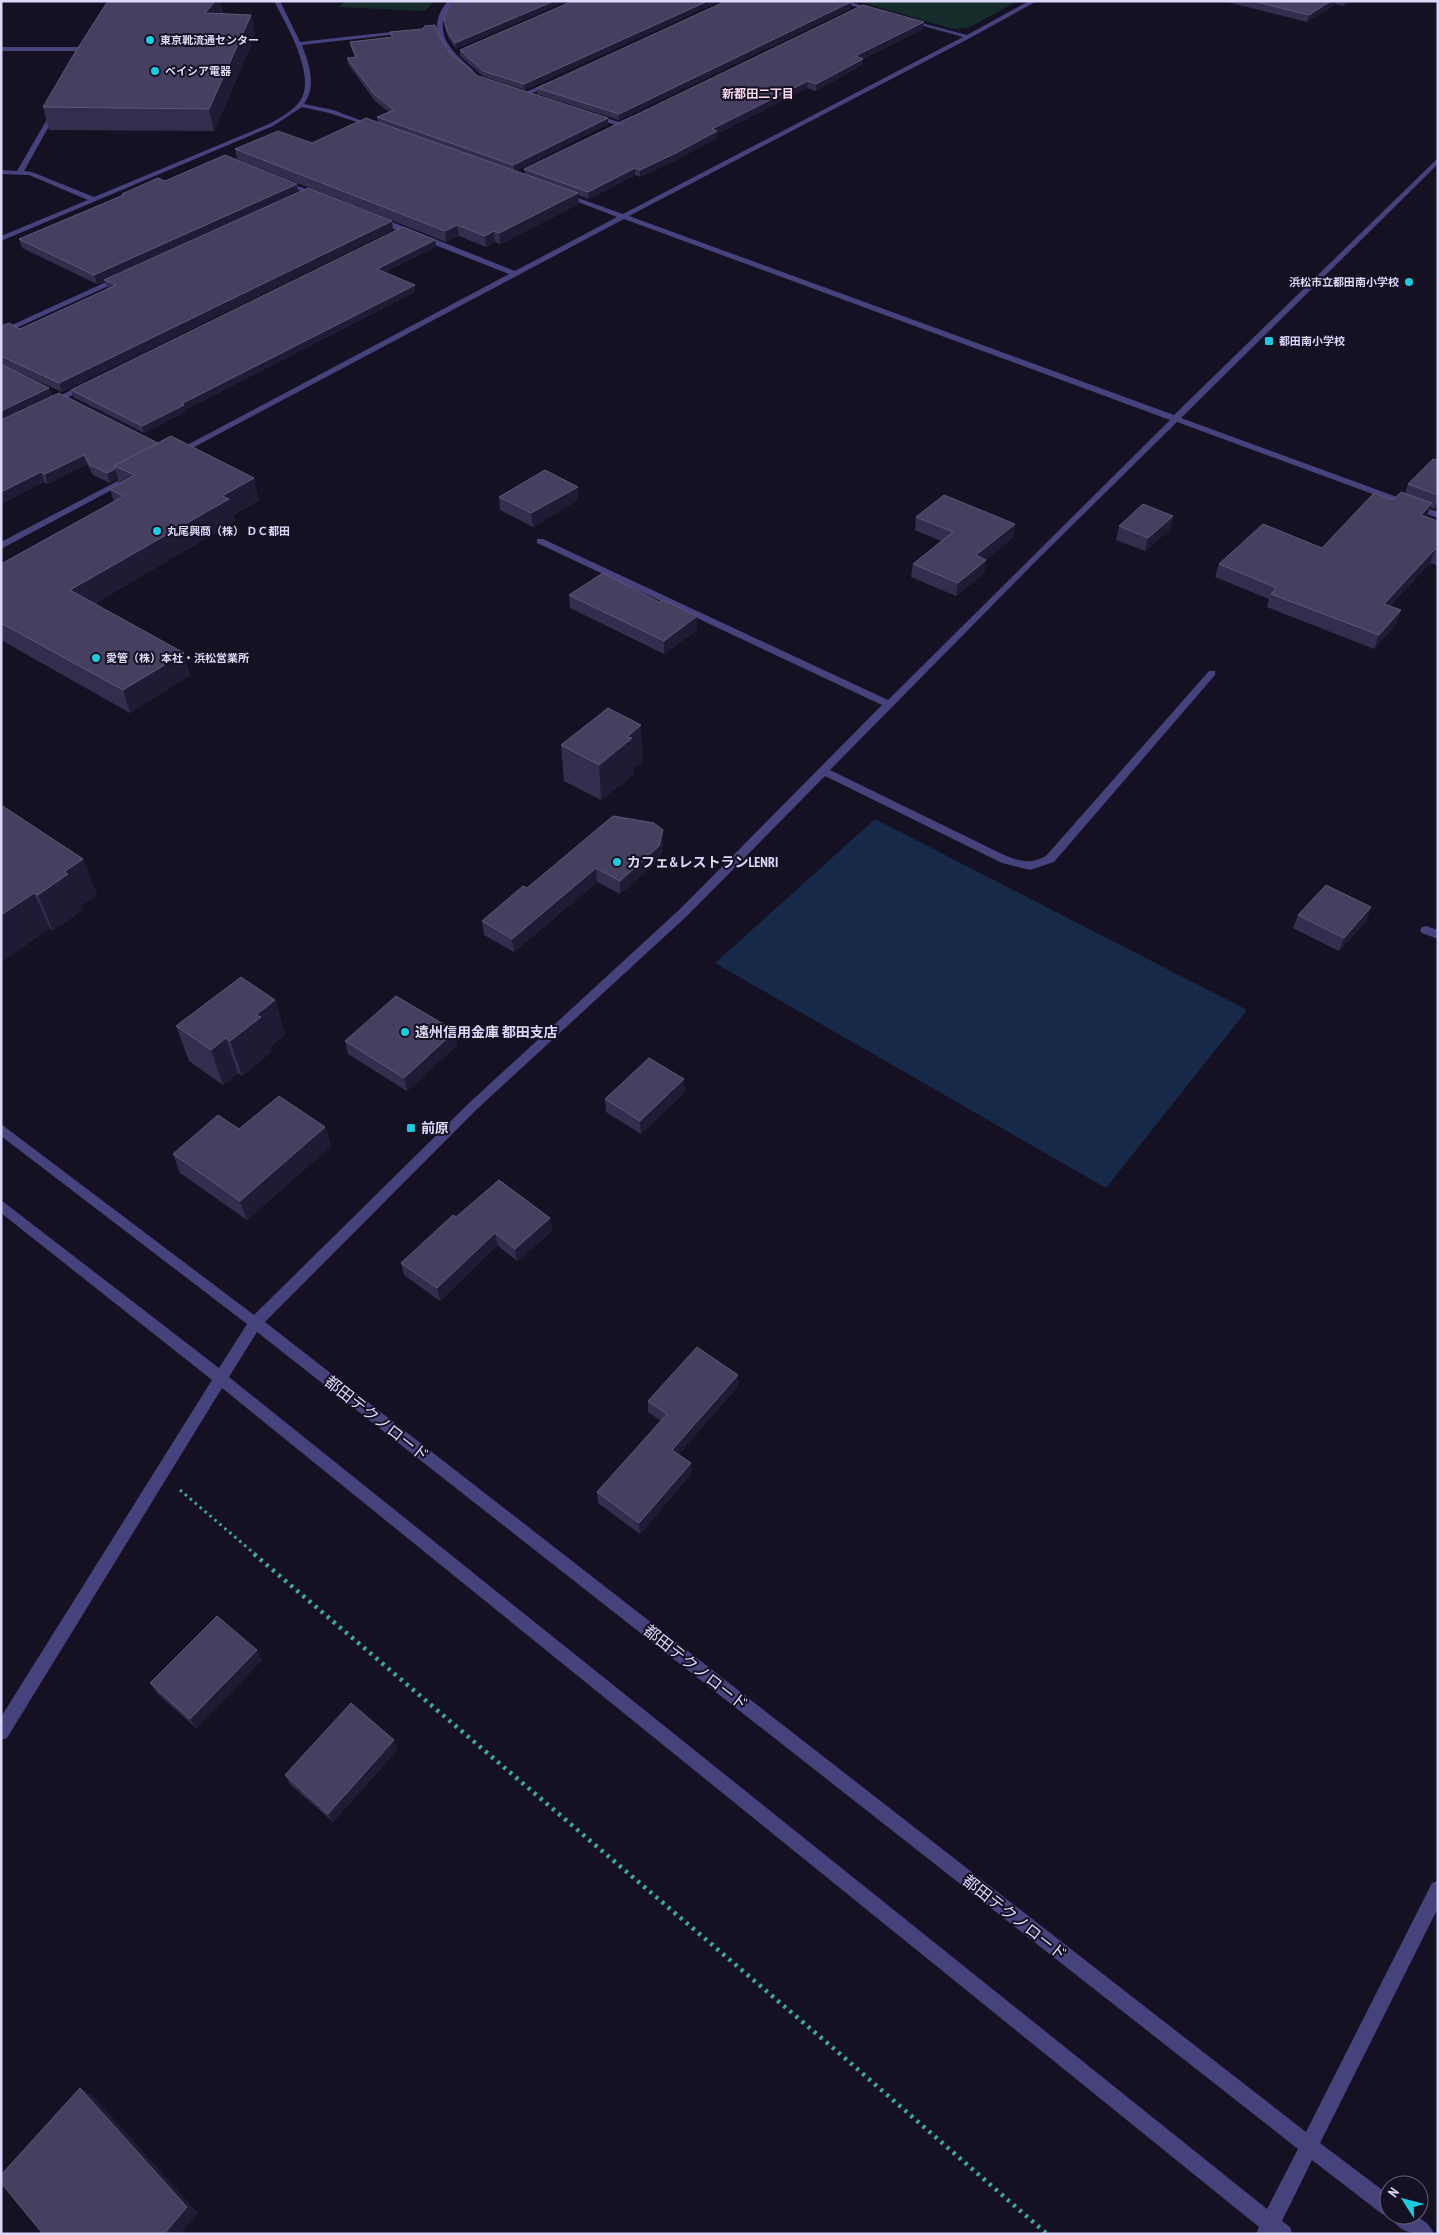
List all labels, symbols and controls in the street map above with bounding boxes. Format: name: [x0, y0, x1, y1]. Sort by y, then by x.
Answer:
place label: 東京靴流通センター: [160, 33, 259, 47]
marker: 東京靴流通センター: [144, 34, 156, 46]
place label: ベイシア電器: [165, 64, 232, 78]
marker: ベイシア電器: [149, 65, 161, 77]
district label: 新都田二丁目: [722, 86, 794, 101]
place label: 浜松市立都田南小学校: [1289, 275, 1399, 289]
marker: 浜松市立都田南小学校: [1403, 276, 1415, 288]
place label: 都田南小学校: [1279, 334, 1345, 348]
marker: 都田南小学校: [1263, 335, 1275, 347]
place label: 丸尾興商（株） ＤＣ都田: [167, 524, 290, 538]
marker: 丸尾興商（株） ＤＣ都田: [151, 525, 163, 537]
place label: 愛管（株）本社・浜松営業所: [106, 651, 249, 665]
marker: 愛管（株）本社・浜松営業所: [90, 652, 102, 664]
place label: カフェ&レストランLENRI: [627, 853, 778, 871]
marker: カフェ&レストランLENRI: [611, 856, 623, 868]
place label: 遠州信用金庫 都田支店: [415, 1023, 558, 1041]
marker: 遠州信用金庫 都田支店: [399, 1026, 411, 1038]
place label: 前原: [421, 1119, 449, 1137]
marker: 前原: [405, 1122, 417, 1134]
street label: 都田テクノロード: [321, 1371, 433, 1465]
street label: 都田テクノロード: [640, 1620, 752, 1714]
street label: 都田テクノロード: [959, 1870, 1071, 1964]
north arrow: [1379, 2175, 1429, 2225]
text: N: [1384, 2184, 1403, 2201]

